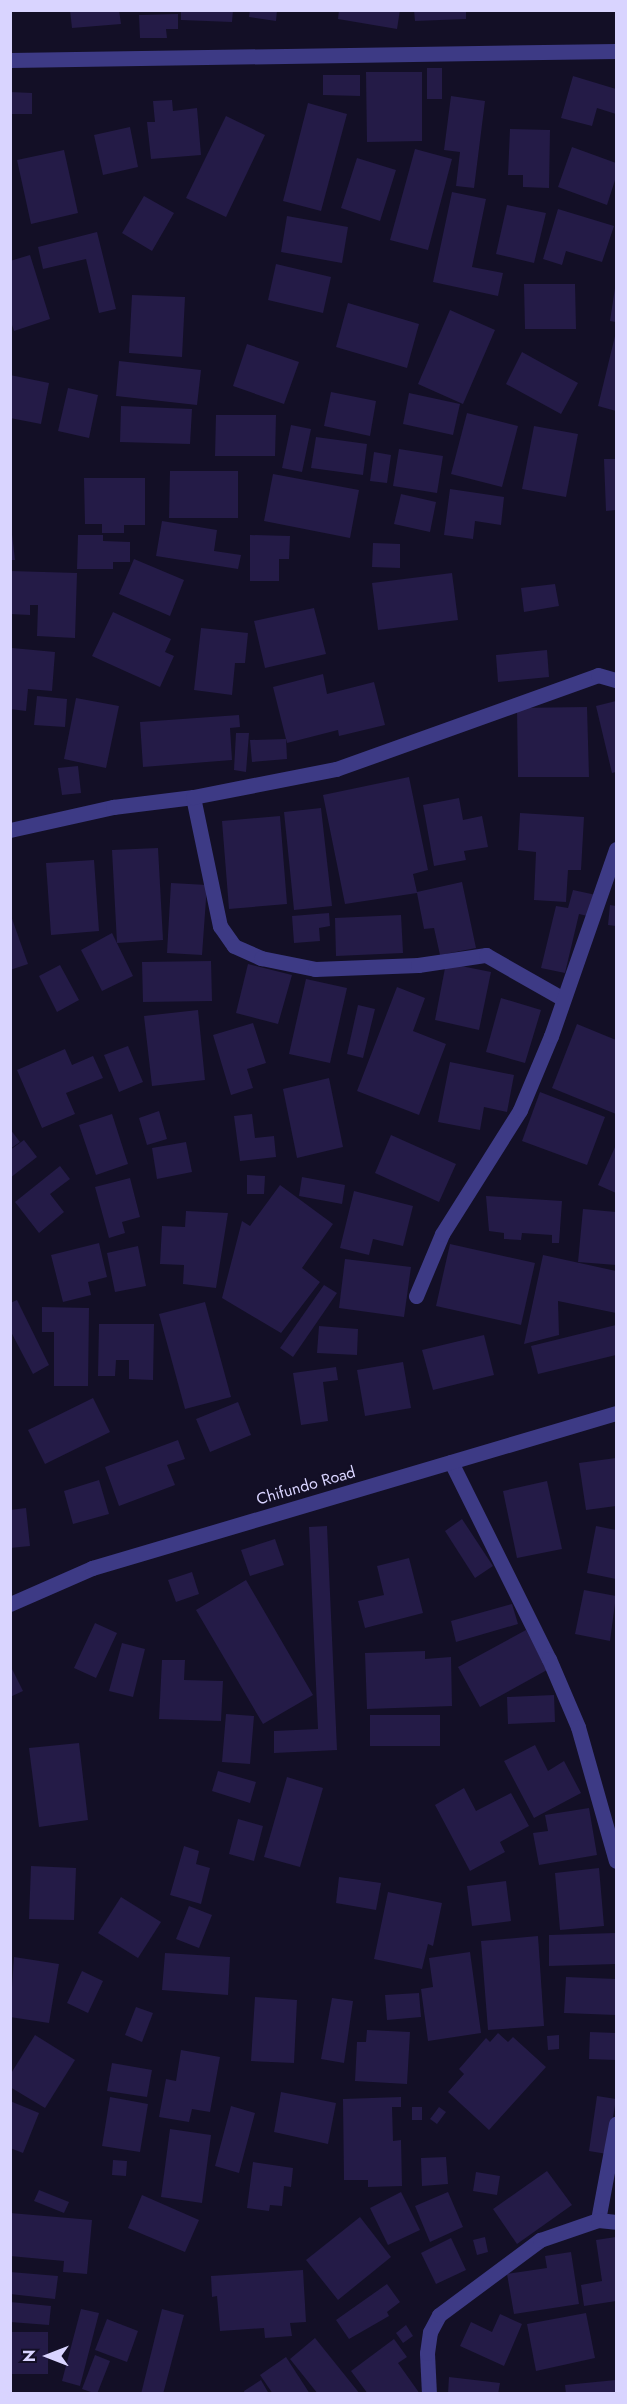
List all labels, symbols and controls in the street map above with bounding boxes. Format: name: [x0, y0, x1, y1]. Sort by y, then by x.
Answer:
street label: Chifundo Road: [254, 1463, 358, 1509]
north arrow: [18, 2326, 78, 2386]
text: N: [18, 2350, 41, 2362]

